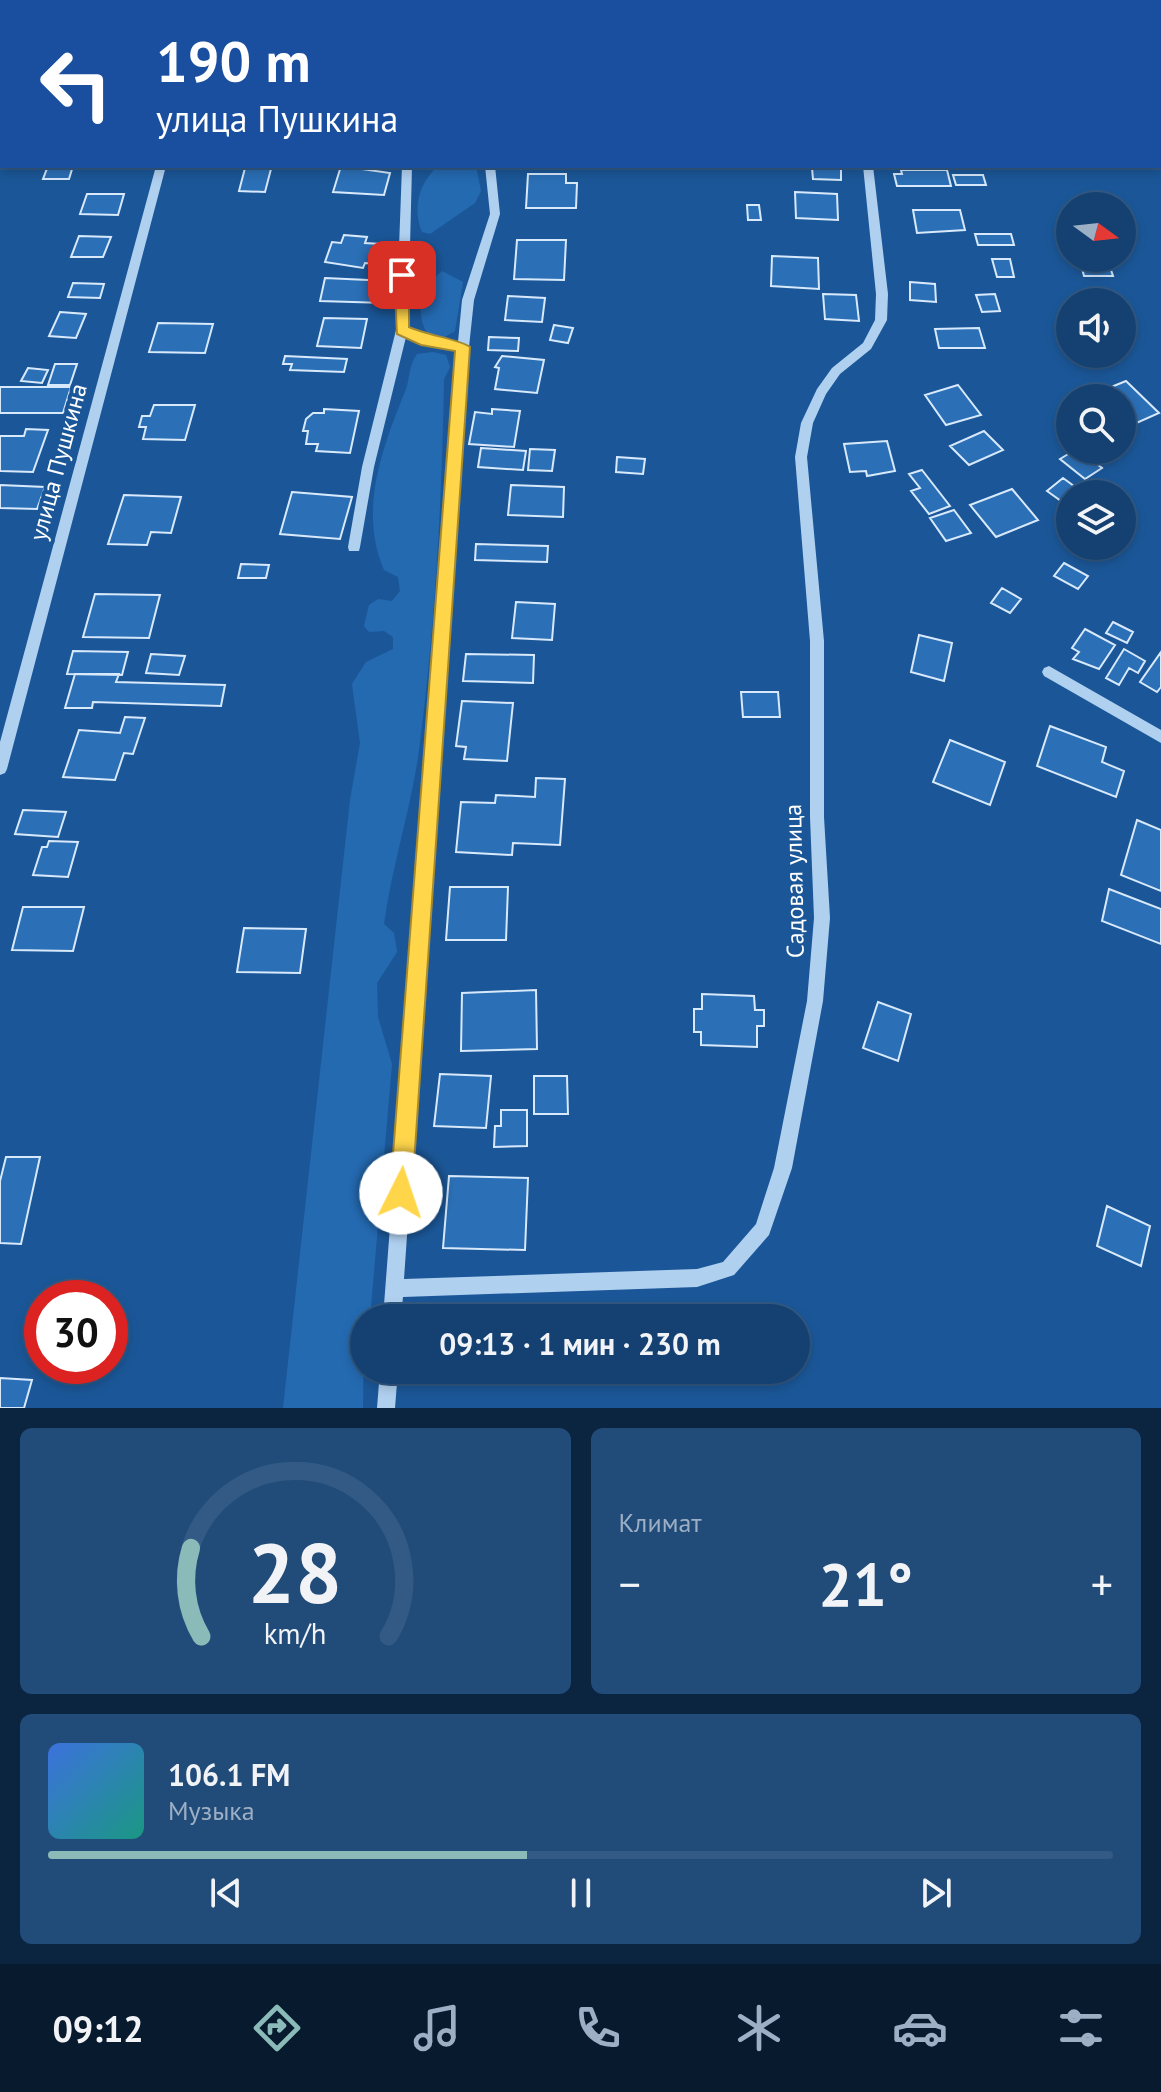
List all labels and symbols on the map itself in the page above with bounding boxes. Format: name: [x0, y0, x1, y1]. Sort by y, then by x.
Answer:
north arrow: [1056, 192, 1136, 272]
pin: [368, 241, 436, 309]
street label: улица Пушкина: [22, 380, 94, 544]
street label: Садовая улица: [777, 804, 811, 958]
position arrow: [359, 1151, 443, 1235]
speed limit sign: 30: [24, 1280, 128, 1384]

